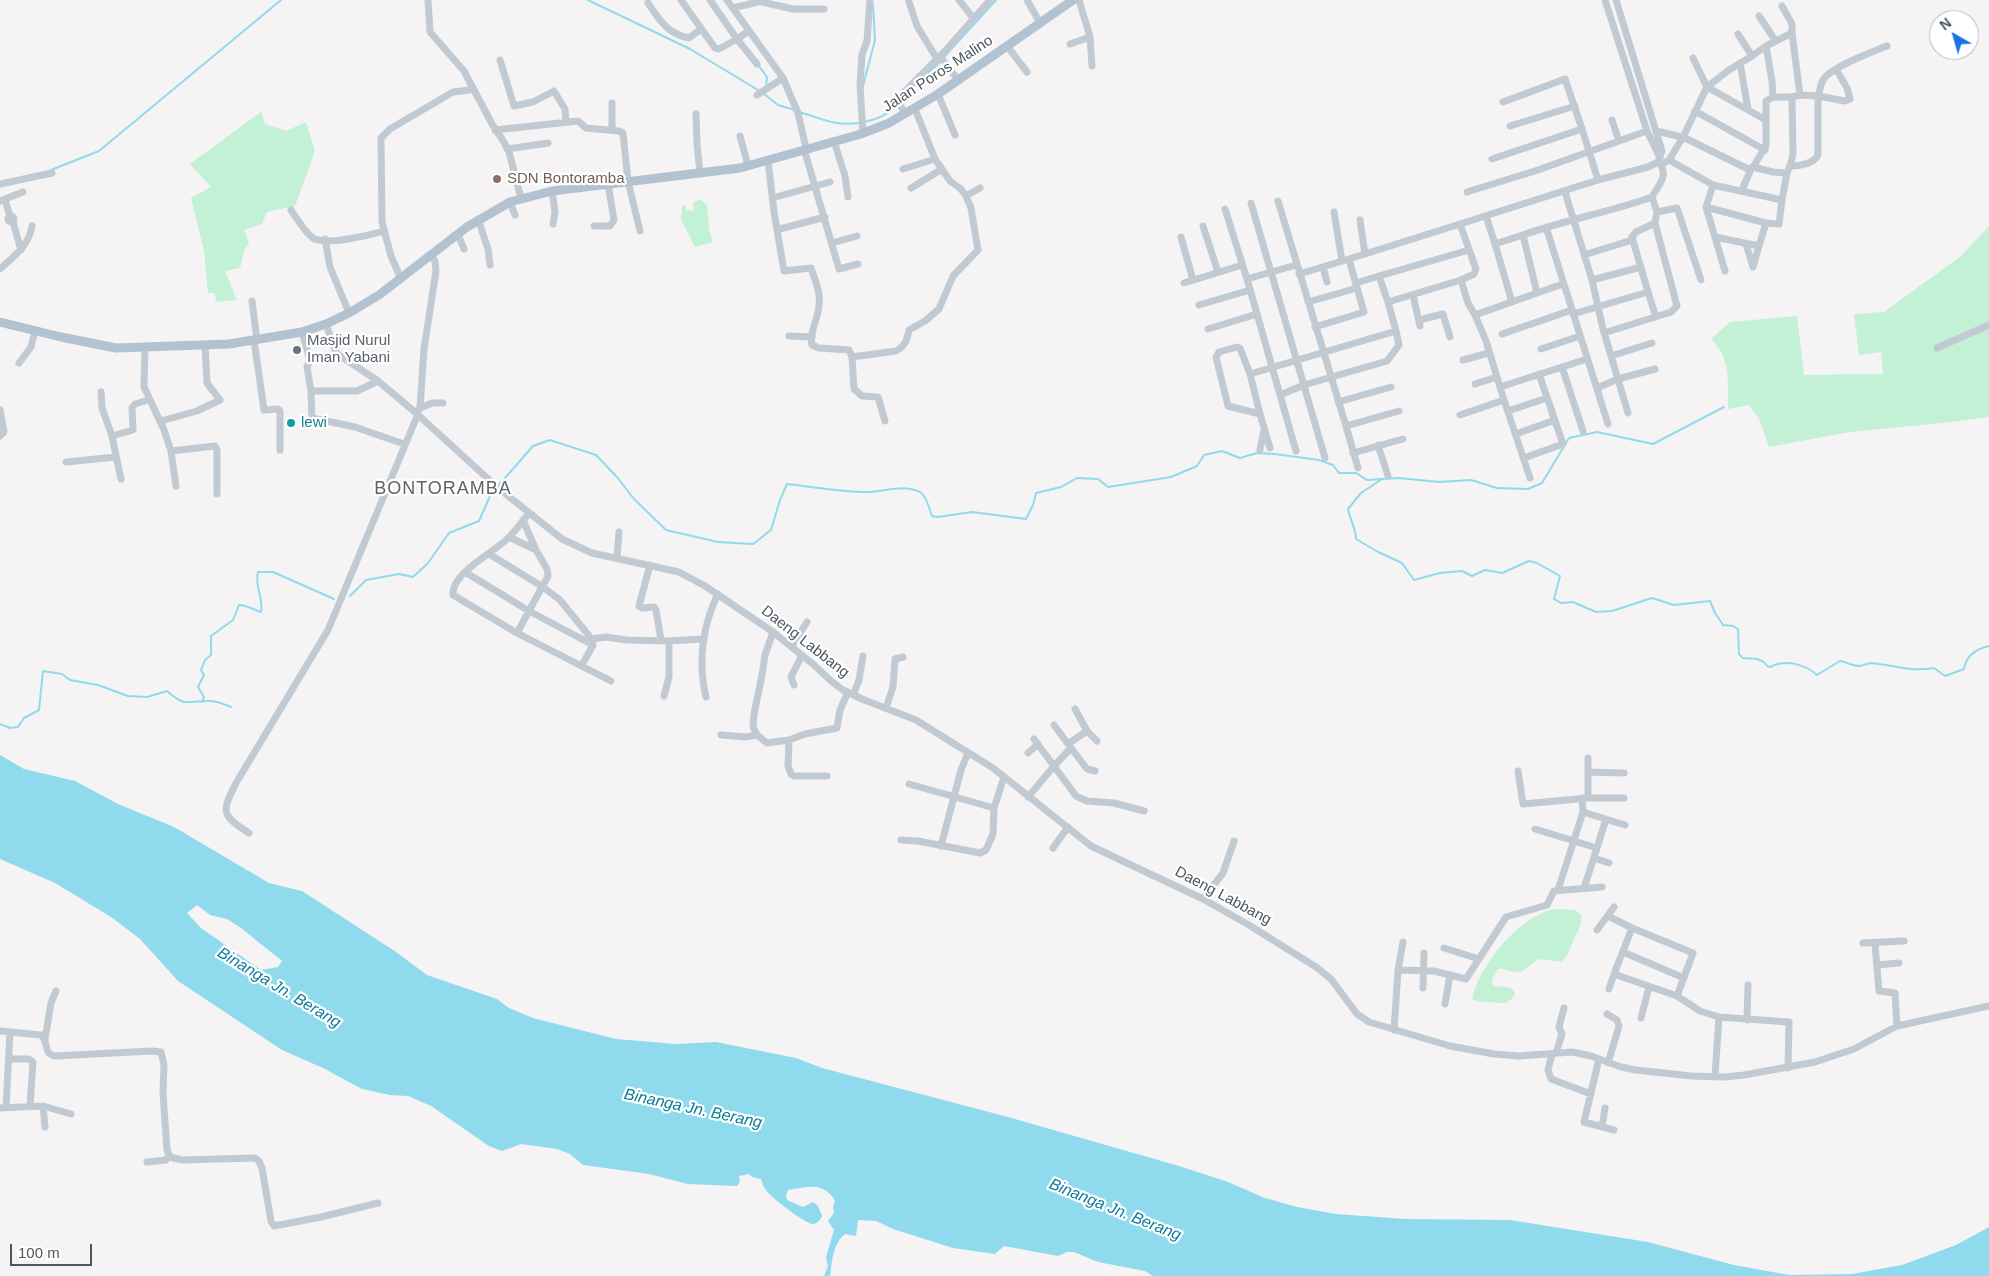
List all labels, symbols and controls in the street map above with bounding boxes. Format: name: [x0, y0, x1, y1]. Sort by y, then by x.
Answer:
north arrow: [1929, 10, 1979, 60]
text: N: [1936, 15, 1954, 33]
street label: Jalan Poros Malino: [880, 32, 996, 116]
place label: SDN Bontoramba: [507, 170, 625, 188]
marker: SDN Bontoramba: [491, 173, 503, 185]
place label: Masjid Nurul Iman Yabani: [307, 332, 390, 367]
marker: Masjid Nurul Iman Yabani: [291, 344, 303, 356]
place label: lewi: [301, 414, 327, 432]
marker: lewi: [285, 417, 297, 429]
district label: BONTORAMBA: [373, 478, 513, 500]
street label: Daeng Labbang: [757, 602, 853, 682]
street label: Daeng Labbang: [1172, 863, 1274, 929]
water label: Binanga Jn. Berang: [214, 944, 344, 1032]
water label: Binanga Jn. Berang: [622, 1085, 764, 1133]
water label: Binanga Jn. Berang: [1046, 1175, 1184, 1245]
scale bar: [12, 1234, 95, 1266]
text: 100 m: [18, 1244, 60, 1261]

